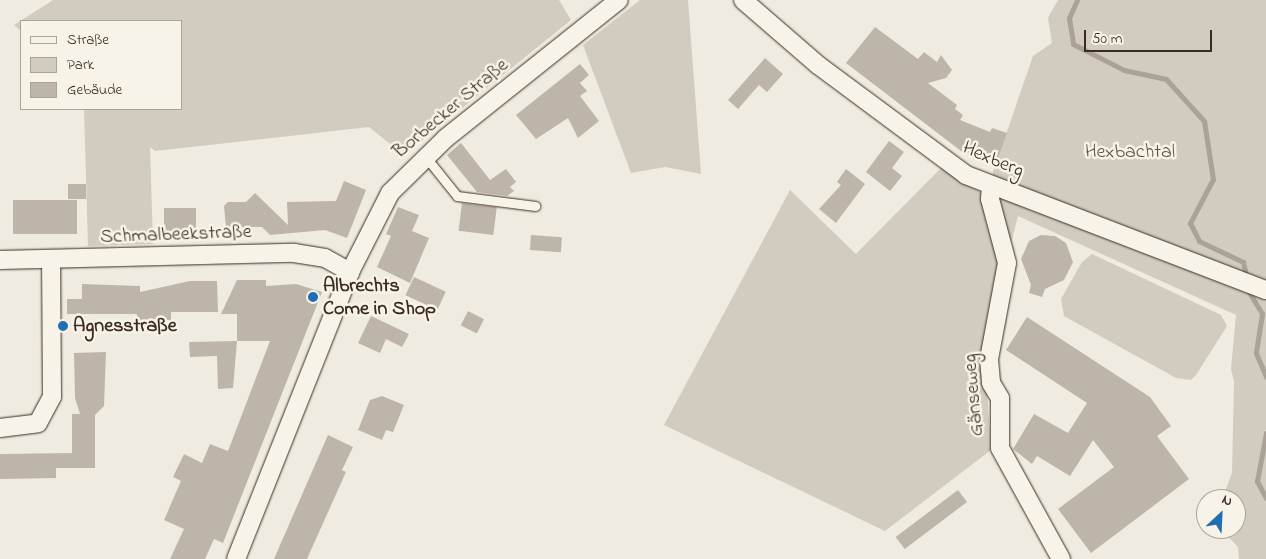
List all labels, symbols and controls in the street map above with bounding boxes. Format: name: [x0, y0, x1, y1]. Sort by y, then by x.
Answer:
legend: [20, 20, 182, 110]
scale bar: [1086, 20, 1214, 52]
text: 50 m: [1092, 28, 1122, 50]
text: Straße: [67, 29, 109, 51]
text: Park: [67, 54, 94, 76]
street label: Borbecker Straße: [388, 54, 514, 164]
text: Gebäude: [67, 79, 122, 101]
street label: Hexberg: [959, 136, 1027, 184]
park label: Hexbachtal: [1085, 140, 1175, 164]
street label: Schmalbeekstraße: [100, 220, 252, 250]
place label: Albrechts Come in Shop: [323, 274, 436, 321]
marker: Albrechts Come in Shop: [307, 291, 319, 303]
place label: Agnesstraße: [73, 314, 177, 338]
marker: Agnesstraße: [57, 320, 69, 332]
street label: Gänseweg: [958, 353, 990, 437]
north arrow: [1196, 489, 1246, 539]
text: N: [1218, 489, 1236, 512]

